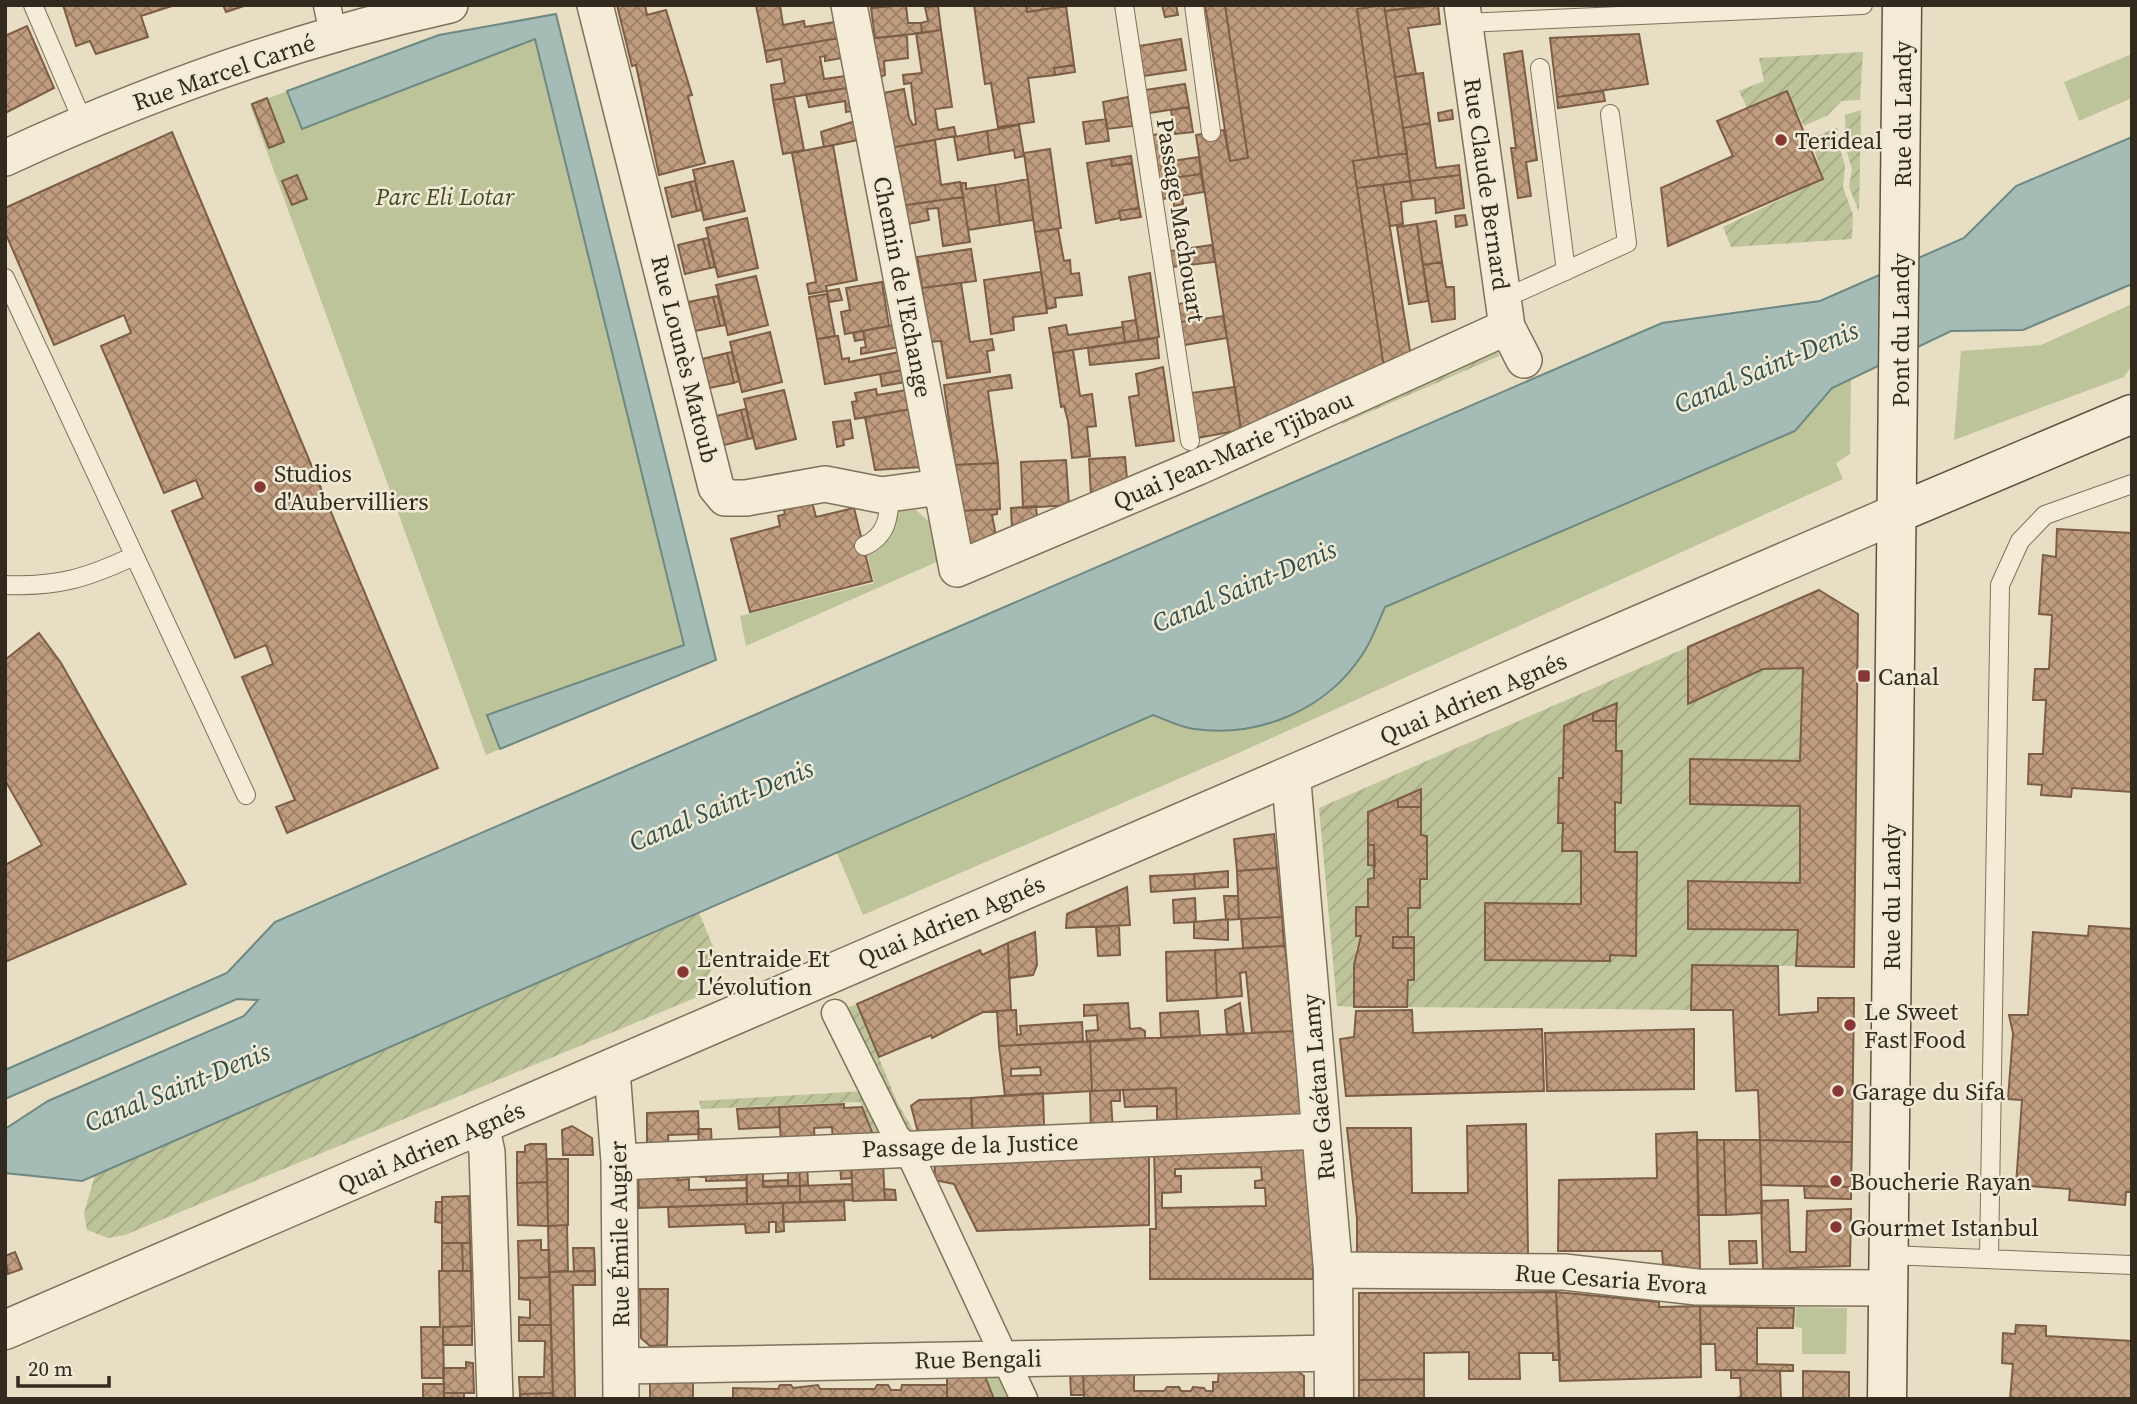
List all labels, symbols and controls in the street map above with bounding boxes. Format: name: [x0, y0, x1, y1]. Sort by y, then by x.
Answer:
street label: Rue Marcel Carné: [128, 25, 320, 119]
street label: Rue du Landy: [1886, 40, 1919, 187]
street label: Rue Claude Bernard: [1456, 76, 1518, 293]
street label: Passage Machouart: [1149, 116, 1213, 324]
place label: Terideal: [1795, 124, 1882, 157]
marker: Terideal: [1773, 132, 1789, 148]
street label: Chemin de l'Echange: [865, 174, 941, 400]
park label: Parc Eli Lotar: [375, 180, 516, 213]
street label: Rue Lounès Matoub: [643, 252, 727, 466]
street label: Pont du Landy: [1884, 252, 1917, 407]
water label: Canal Saint-Denis: [1668, 312, 1864, 422]
street label: Quai Jean-Marie Tjibaou: [1108, 382, 1358, 518]
place label: Studios d'Aubervilliers: [274, 457, 429, 518]
marker: Studios d'Aubervilliers: [252, 479, 268, 495]
water label: Canal Saint-Denis: [1146, 531, 1342, 641]
street label: Quai Adrien Agnés: [1374, 644, 1572, 752]
place label: Canal: [1878, 660, 1939, 693]
marker: Canal: [1856, 668, 1872, 684]
water label: Canal Saint-Denis: [623, 750, 819, 860]
street label: Rue du Landy: [1875, 823, 1908, 970]
street label: Quai Adrien Agnés: [852, 867, 1050, 975]
place label: L'entraide Et L'évolution: [697, 942, 830, 1003]
marker: L'entraide Et L'évolution: [675, 964, 691, 980]
street label: Rue Gaétan Lamy: [1293, 992, 1343, 1182]
place label: Le Sweet Fast Food: [1864, 995, 1966, 1056]
marker: Le Sweet Fast Food: [1842, 1017, 1858, 1033]
water label: Canal Saint-Denis: [79, 1033, 276, 1141]
place label: Garage du Sifa: [1852, 1075, 2006, 1108]
marker: Garage du Sifa: [1830, 1083, 1846, 1099]
street label: Quai Adrien Agnés: [332, 1093, 530, 1201]
street label: Passage de la Justice: [861, 1125, 1079, 1165]
street label: Rue Émile Augier: [601, 1141, 637, 1327]
place label: Boucherie Rayan: [1850, 1165, 2031, 1198]
marker: Boucherie Rayan: [1828, 1173, 1844, 1189]
place label: Gourmet Istanbul: [1850, 1211, 2039, 1244]
marker: Gourmet Istanbul: [1828, 1219, 1844, 1235]
street label: Rue Cesaria Evora: [1514, 1256, 1709, 1302]
street label: Rue Bengali: [914, 1341, 1042, 1377]
scale bar: [18, 1344, 108, 1388]
text: 20 m: [28, 1354, 73, 1383]

